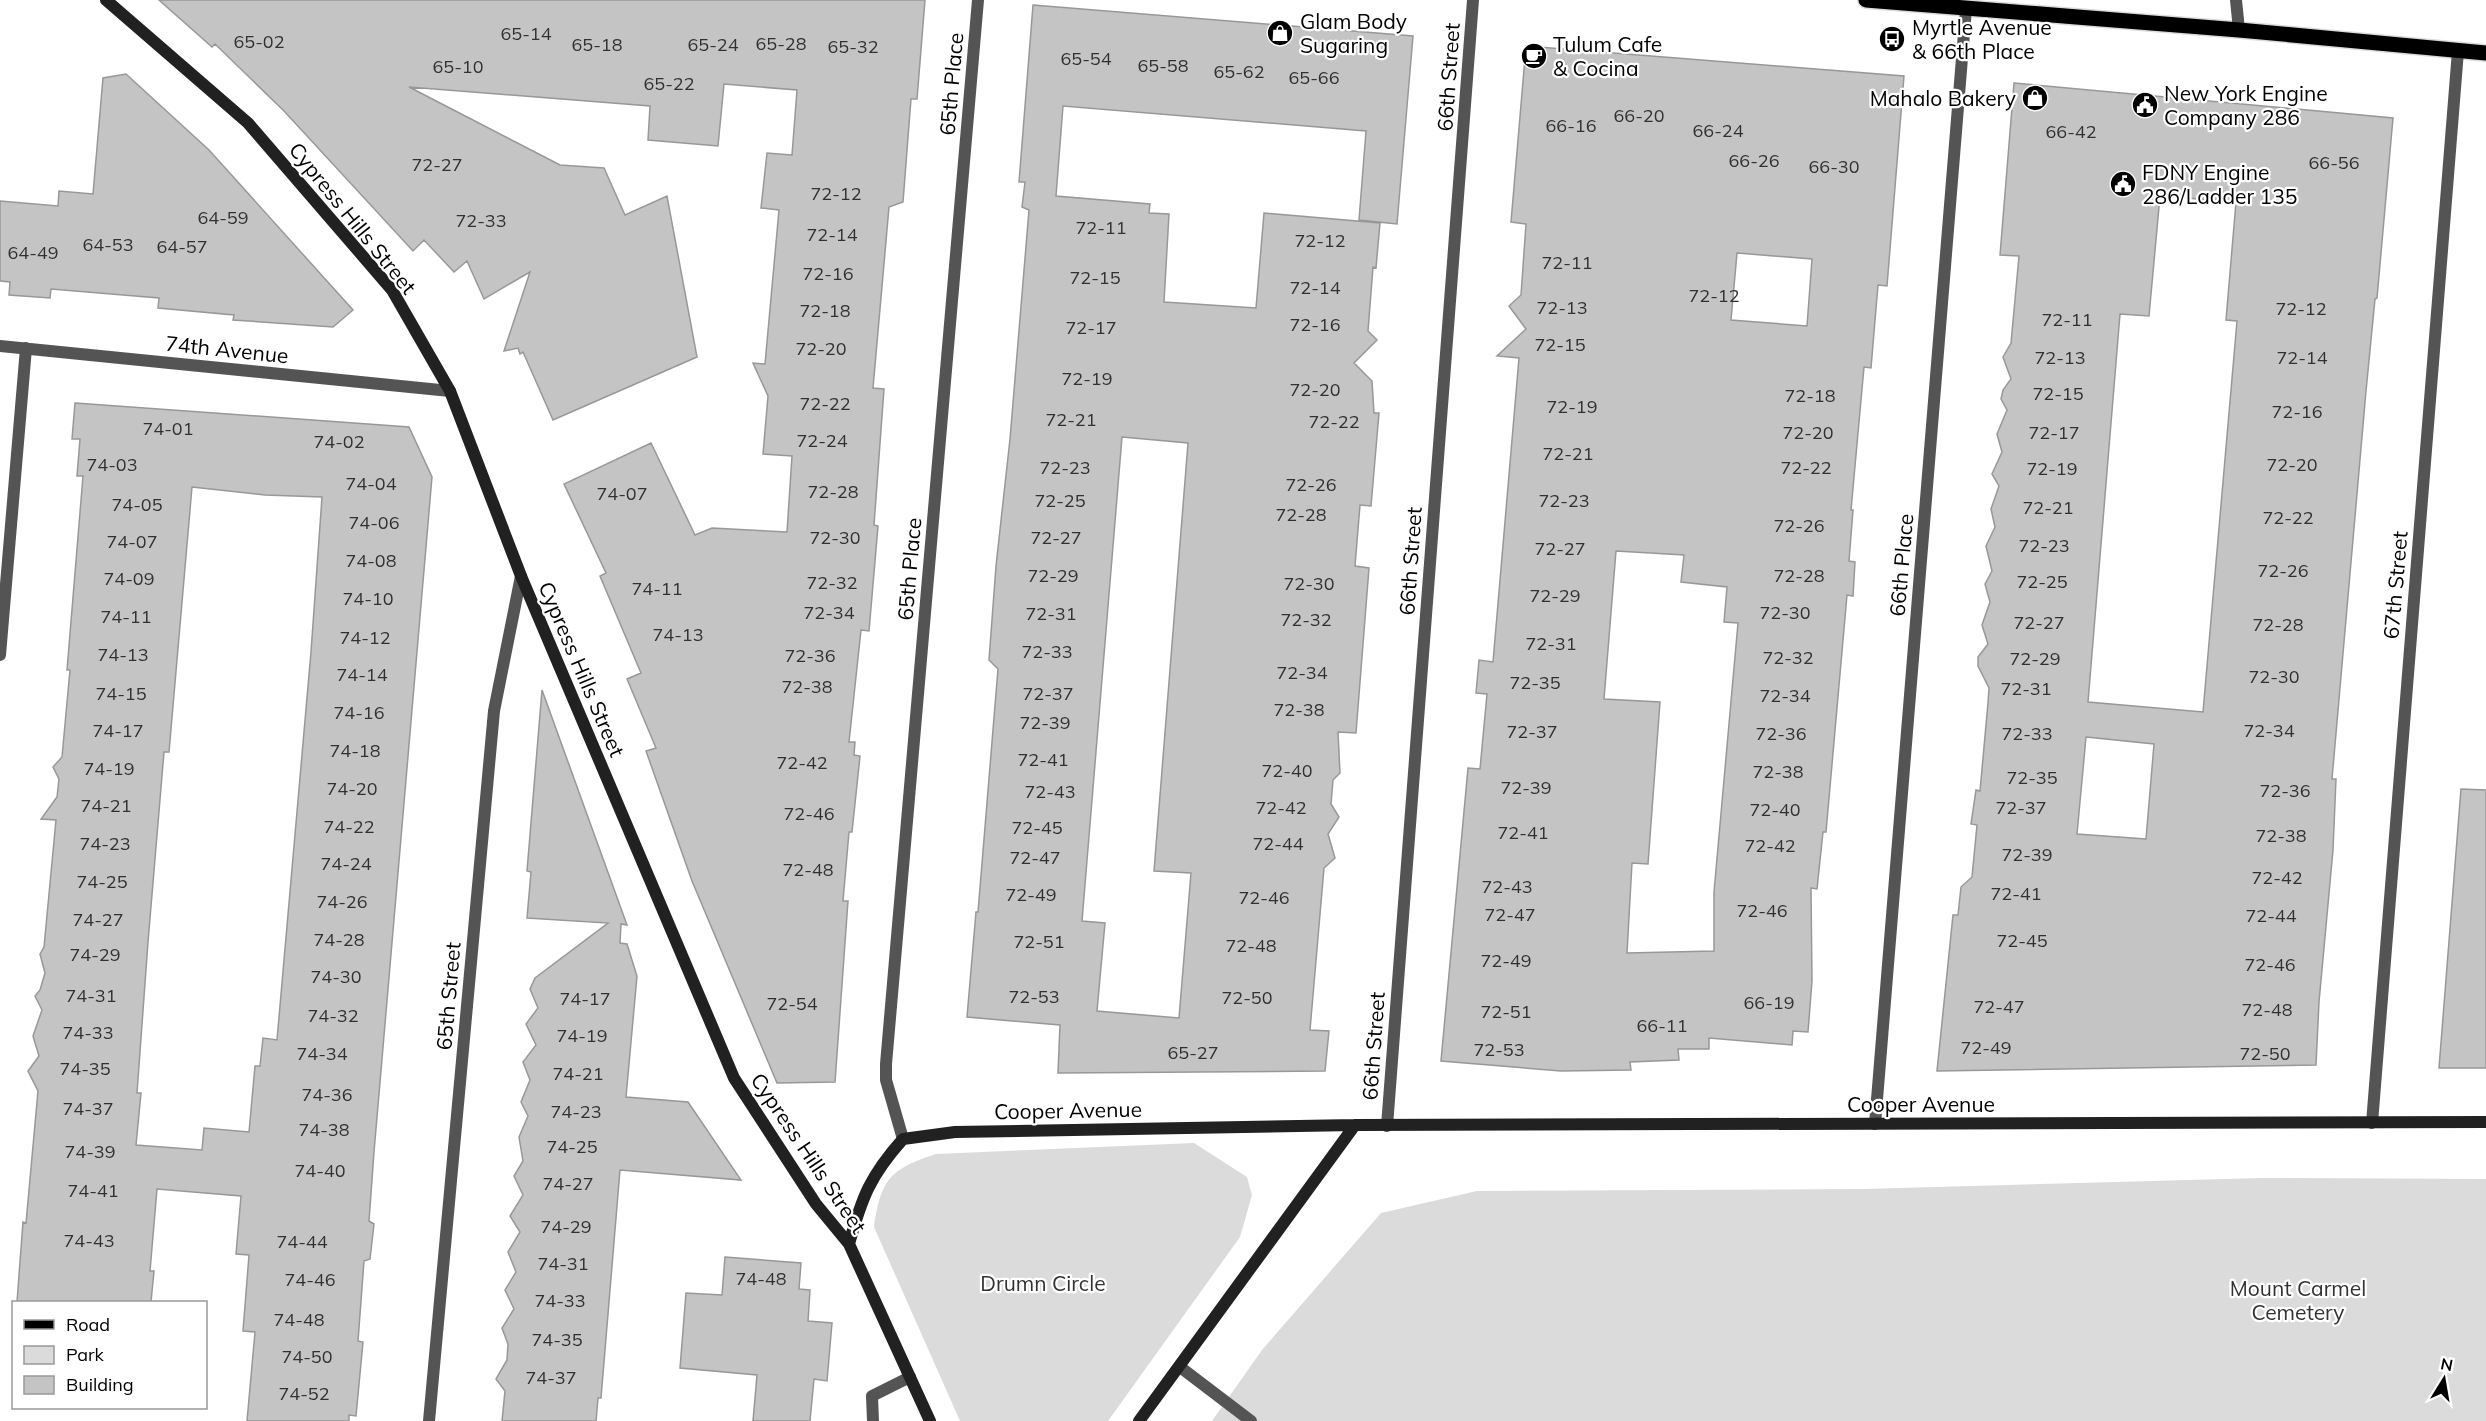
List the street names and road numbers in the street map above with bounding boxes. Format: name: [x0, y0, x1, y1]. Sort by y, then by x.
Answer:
street label: 66th Street: [1431, 22, 1465, 132]
street label: 65th Place: [934, 31, 968, 137]
street label: Cypress Hills Street: [284, 137, 422, 299]
street label: 74th Avenue: [164, 330, 290, 368]
street label: 66th Street: [1393, 506, 1427, 616]
street label: 66th Place: [1884, 512, 1918, 618]
street label: 65th Place: [892, 516, 926, 622]
street label: 67th Street: [2377, 530, 2413, 640]
street label: Cypress Hills Street: [533, 577, 631, 761]
street label: 65th Street: [430, 941, 466, 1051]
street label: 66th Street: [1356, 991, 1390, 1101]
street label: Cypress Hills Street: [746, 1068, 872, 1238]
street label: Cooper Avenue: [1847, 1091, 1995, 1117]
street label: Cooper Avenue: [994, 1096, 1142, 1124]

